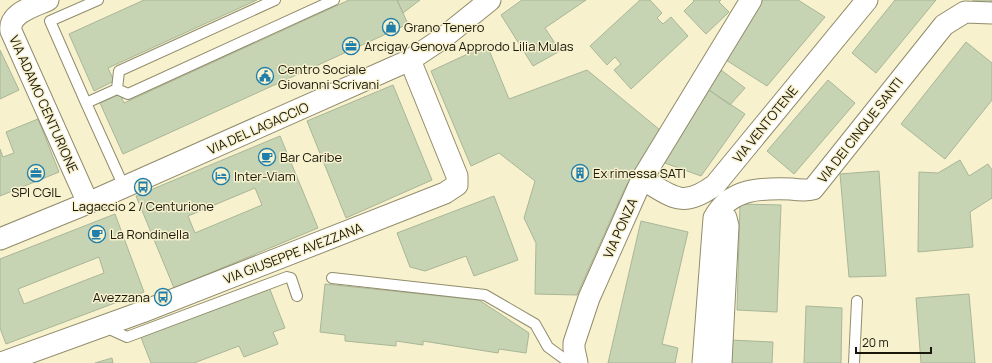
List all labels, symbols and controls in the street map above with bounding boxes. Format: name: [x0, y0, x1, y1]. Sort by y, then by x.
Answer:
shop icon: Grano Tenero: [381, 17, 401, 37]
place label: Grano Tenero: [404, 18, 485, 36]
street label: VIA ADAMO CENTURIONE: [5, 32, 83, 176]
office icon: Arcigay Genova Approdo Lilia Mulas: [341, 36, 361, 56]
place label: Arcigay Genova Approdo Lilia Mulas: [364, 37, 574, 55]
place label: Centro Sociale Giovanni Scrivani: [278, 60, 379, 93]
public building icon: Centro Sociale Giovanni Scrivani: [255, 66, 275, 86]
street label: VIA DEI CINQUE SANTI: [813, 74, 907, 186]
street label: VIA VENTOTENE: [728, 82, 802, 166]
street label: VIA DEL LAGACCIO: [205, 97, 312, 158]
cafe icon: Bar Caribe: [257, 147, 277, 167]
place label: Bar Caribe: [280, 148, 342, 166]
office icon: SPI CGIL: [26, 163, 46, 183]
building icon: Ex rimessa SATI: [570, 163, 590, 183]
place label: Ex rimessa SATI: [593, 164, 686, 182]
hotel icon: Inter-Viam: [211, 166, 231, 186]
place label: Inter-Viam: [234, 167, 296, 185]
bus stop icon: Lagaccio 2 / Centurione: [133, 177, 153, 197]
place label: SPI CGIL: [11, 183, 61, 201]
street label: VIA PONZA: [599, 195, 641, 261]
place label: Lagaccio 2 / Centurione: [72, 197, 214, 215]
street label: VIA GIUSEPPE AVEZZANA: [221, 218, 365, 288]
cafe icon: La Rondinella: [87, 224, 107, 244]
place label: La Rondinella: [110, 225, 189, 243]
bus stop icon: Avezzana: [153, 287, 173, 307]
place label: Avezzana: [93, 288, 150, 306]
scale bar: [856, 329, 931, 355]
text: 20 m: [862, 334, 889, 351]

